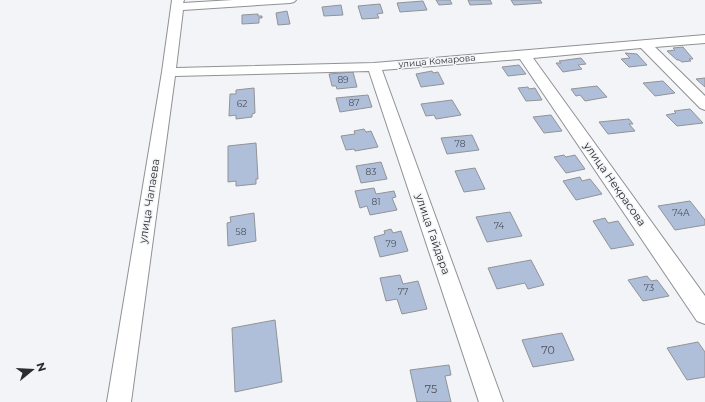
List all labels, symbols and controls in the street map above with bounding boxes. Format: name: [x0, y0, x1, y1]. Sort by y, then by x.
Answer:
street label: улица Комарова: [397, 52, 476, 69]
house number: 89: [337, 74, 349, 85]
house number: 87: [348, 97, 360, 108]
house number: 62: [237, 98, 247, 109]
house number: 78: [455, 138, 466, 149]
street label: улица Некрасова: [580, 138, 649, 229]
street label: улица Чапаева: [135, 158, 163, 245]
house number: 83: [366, 166, 376, 177]
street label: улица Гайдара: [412, 191, 453, 276]
house number: 81: [372, 196, 381, 207]
house number: 74А: [672, 207, 690, 218]
house number: 74: [494, 220, 504, 231]
house number: 58: [236, 226, 247, 237]
house number: 79: [386, 238, 397, 249]
house number: 73: [644, 282, 654, 293]
house number: 77: [398, 286, 408, 297]
house number: 70: [541, 343, 555, 357]
north arrow: [12, 350, 52, 390]
text: N: [33, 361, 50, 373]
house number: 75: [425, 382, 437, 396]

